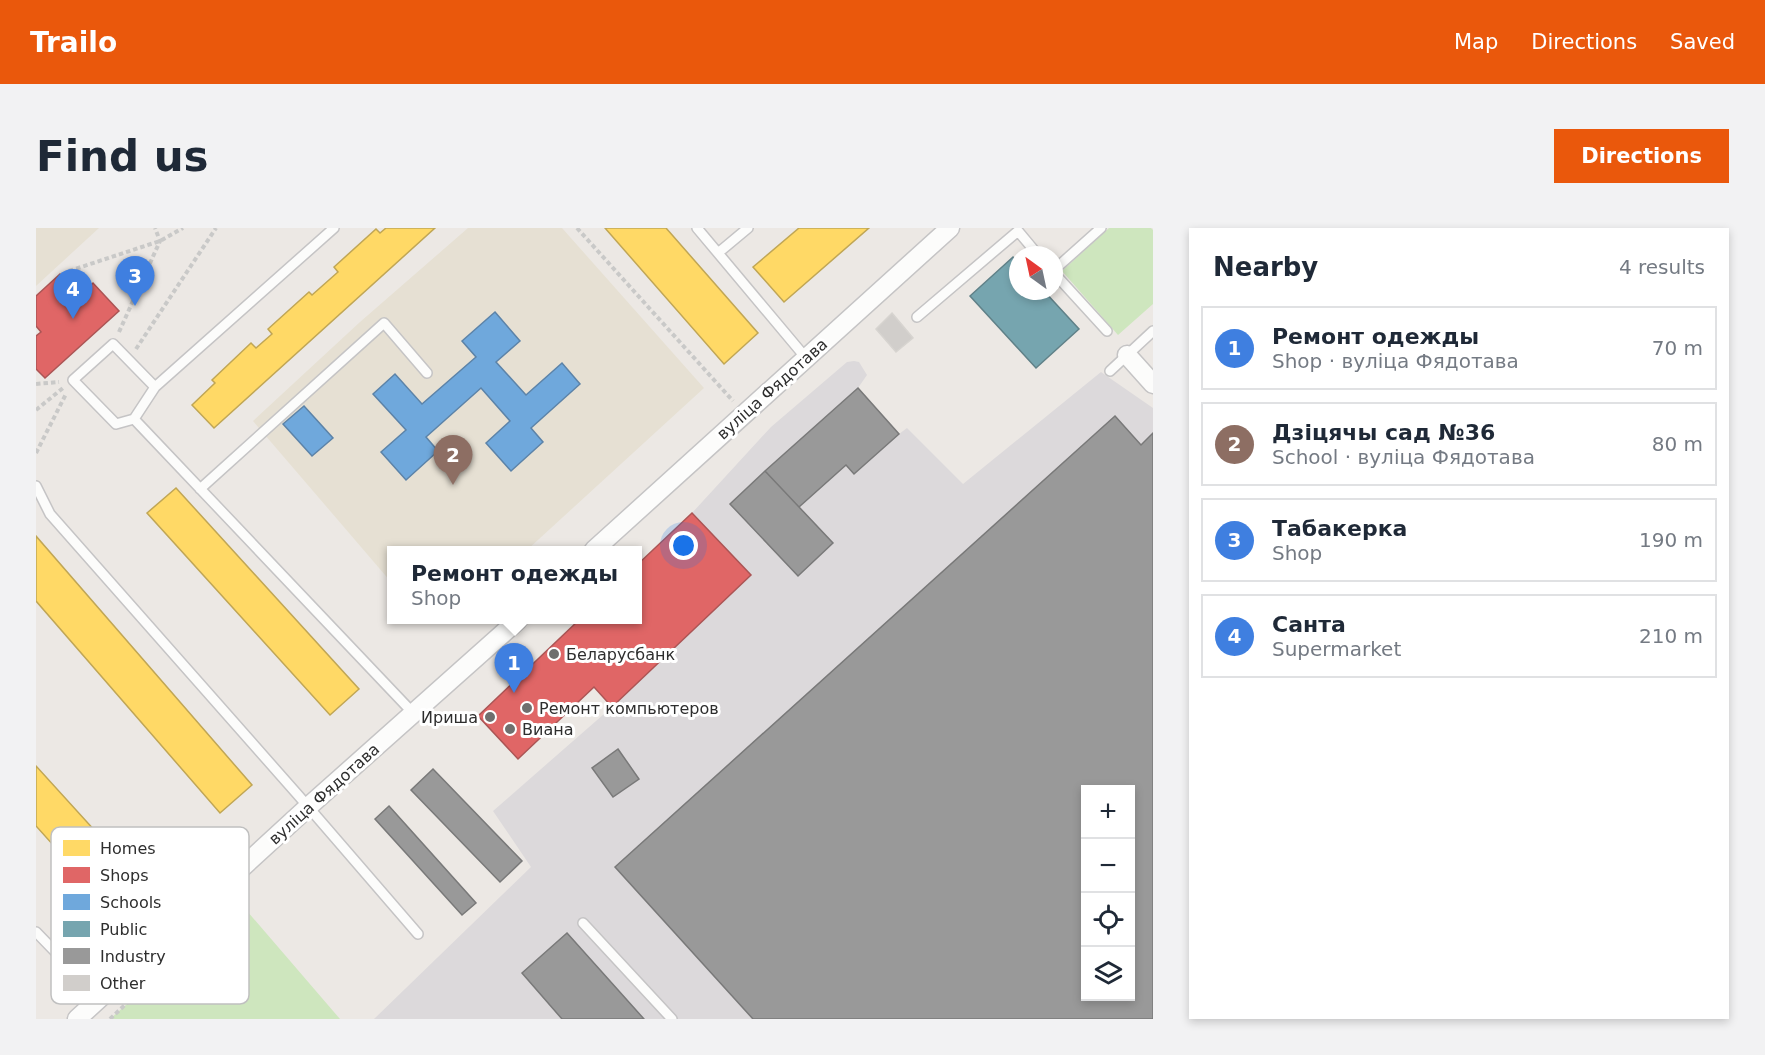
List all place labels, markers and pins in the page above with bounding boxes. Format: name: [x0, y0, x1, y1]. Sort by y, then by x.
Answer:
pin: 3: [116, 256, 154, 306]
pin: 4: [54, 270, 93, 319]
pin: 2: [434, 436, 472, 485]
pin: 1: [494, 644, 534, 693]
place label: Беларусбанк: [566, 645, 675, 664]
marker: Беларусбанк: [547, 647, 561, 661]
place label: Ремонт компьютеров: [539, 699, 719, 718]
marker: Ремонт компьютеров: [520, 701, 534, 715]
place label: Ириша: [421, 708, 478, 727]
marker: Ириша: [483, 710, 497, 724]
place label: Виана: [522, 720, 573, 739]
marker: Виана: [503, 722, 517, 736]

